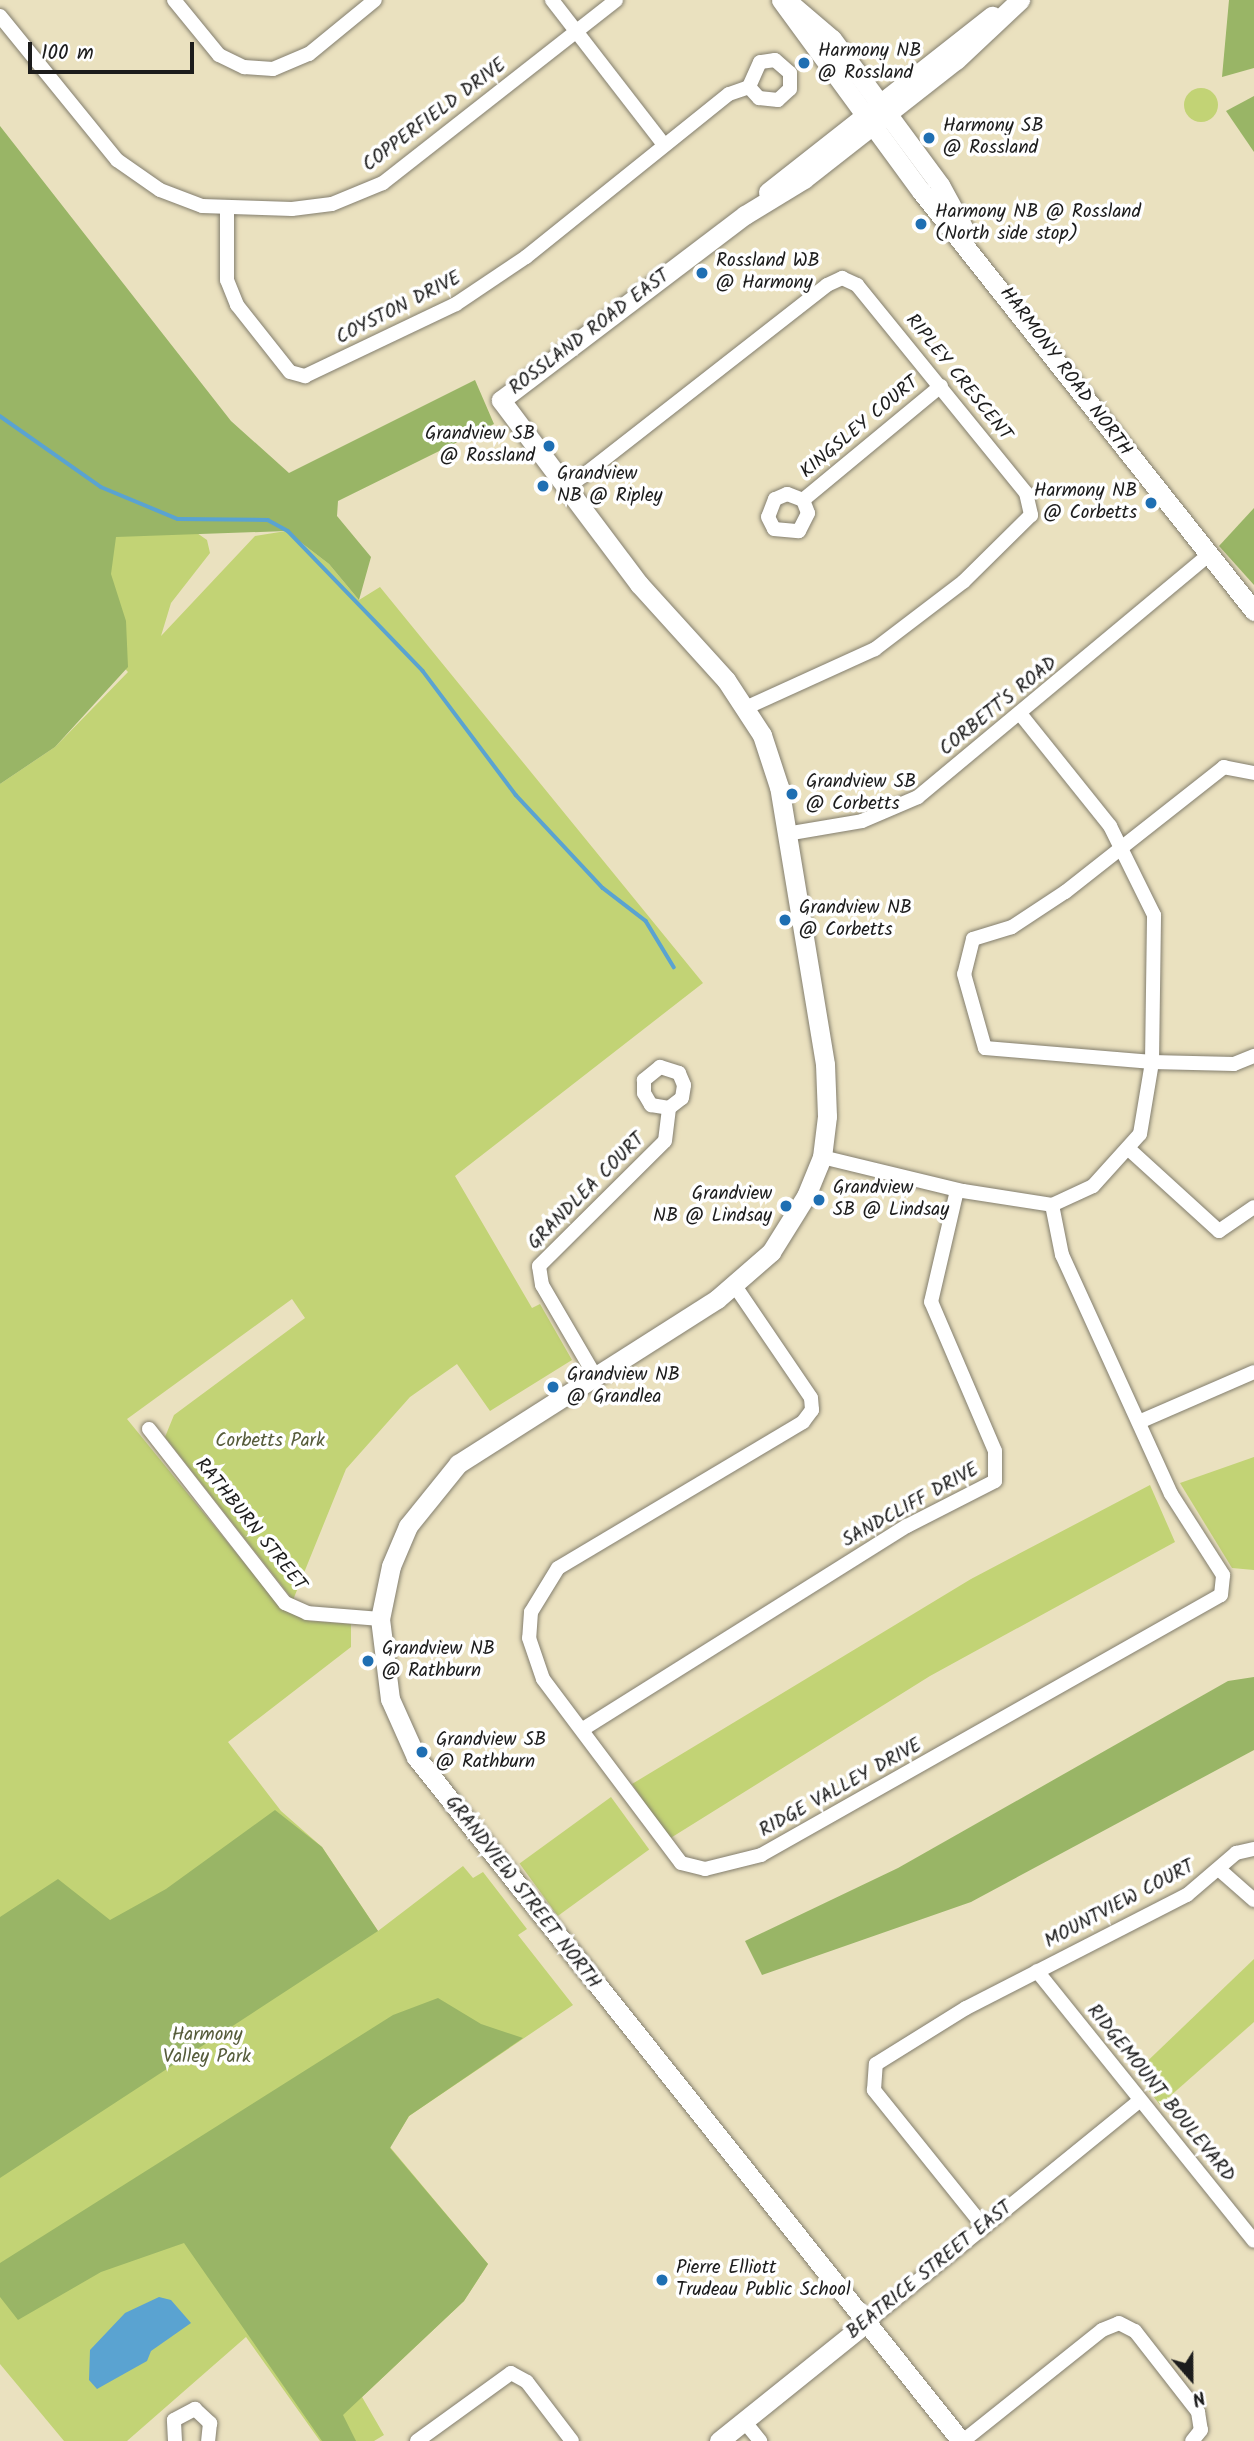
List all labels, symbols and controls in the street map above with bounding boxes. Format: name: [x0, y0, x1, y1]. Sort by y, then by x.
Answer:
scale bar: [32, 28, 198, 72]
text: 100 m: [41, 37, 94, 70]
place label: Harmony NB @ Rossland: [818, 41, 921, 85]
street label: COPPERFIELD DRIVE: [359, 55, 511, 177]
marker: Harmony NB @ Rossland: [796, 55, 812, 71]
place label: Harmony SB @ Rossland: [943, 116, 1044, 160]
marker: Harmony SB @ Rossland: [921, 130, 937, 146]
place label: Harmony NB @ Rossland (North side stop): [935, 202, 1141, 246]
marker: Harmony NB @ Rossland (North side stop): [913, 216, 929, 232]
place label: Rossland WB @ Harmony: [716, 251, 820, 295]
street label: ROSSLAND ROAD EAST: [505, 265, 675, 401]
marker: Rossland WB @ Harmony: [694, 265, 710, 281]
street label: COYSTON DRIVE: [333, 268, 465, 350]
street label: HARMONY ROAD NORTH: [994, 283, 1136, 461]
street label: RIPLEY CRESCENT: [900, 310, 1016, 446]
street label: KINGSLEY COURT: [796, 372, 924, 484]
place label: Grandview SB @ Rossland: [425, 424, 535, 468]
marker: Grandview SB @ Rossland: [541, 438, 557, 454]
place label: Grandview NB @ Ripley: [557, 464, 662, 508]
marker: Grandview NB @ Ripley: [535, 478, 551, 494]
place label: Harmony NB @ Corbetts: [1034, 481, 1137, 525]
marker: Harmony NB @ Corbetts: [1143, 495, 1159, 511]
street label: CORBETT'S ROAD: [936, 653, 1062, 761]
place label: Grandview SB @ Corbetts: [806, 772, 916, 816]
marker: Grandview SB @ Corbetts: [784, 786, 800, 802]
place label: Grandview NB @ Corbetts: [799, 898, 912, 942]
marker: Grandview NB @ Corbetts: [777, 912, 793, 928]
street label: GRANDLEA COURT: [524, 1129, 650, 1255]
place label: Grandview SB @ Lindsay: [833, 1178, 949, 1222]
place label: Grandview NB @ Lindsay: [653, 1184, 772, 1228]
marker: Grandview SB @ Lindsay: [811, 1192, 827, 1208]
marker: Grandview NB @ Lindsay: [778, 1198, 794, 1214]
place label: Grandview NB @ Grandlea: [567, 1365, 680, 1409]
marker: Grandview NB @ Grandlea: [545, 1379, 561, 1395]
park label: Corbetts Park: [215, 1431, 325, 1453]
street label: RATHBURN STREET: [189, 1454, 311, 1596]
street label: SANDCLIFF DRIVE: [839, 1459, 983, 1553]
place label: Grandview NB @ Rathburn: [382, 1639, 495, 1683]
marker: Grandview NB @ Rathburn: [360, 1653, 376, 1669]
place label: Grandview SB @ Rathburn: [436, 1730, 546, 1774]
street label: RIDGE VALLEY DRIVE: [756, 1735, 926, 1843]
marker: Grandview SB @ Rathburn: [414, 1744, 430, 1760]
street label: GRANDVIEW STREET NORTH: [439, 1792, 605, 1994]
street label: MOUNTVIEW COURT: [1041, 1856, 1199, 1954]
street label: RIDGEMOUNT BOULEVARD: [1081, 2000, 1239, 2188]
park label: Harmony Valley Park: [163, 2025, 251, 2069]
street label: BEATRICE STREET EAST: [843, 2197, 1017, 2345]
place label: Pierre Elliott Trudeau Public School: [676, 2258, 851, 2302]
marker: Pierre Elliott Trudeau Public School: [654, 2272, 670, 2288]
north arrow: [1156, 2343, 1226, 2413]
text: N: [1188, 2381, 1210, 2414]

